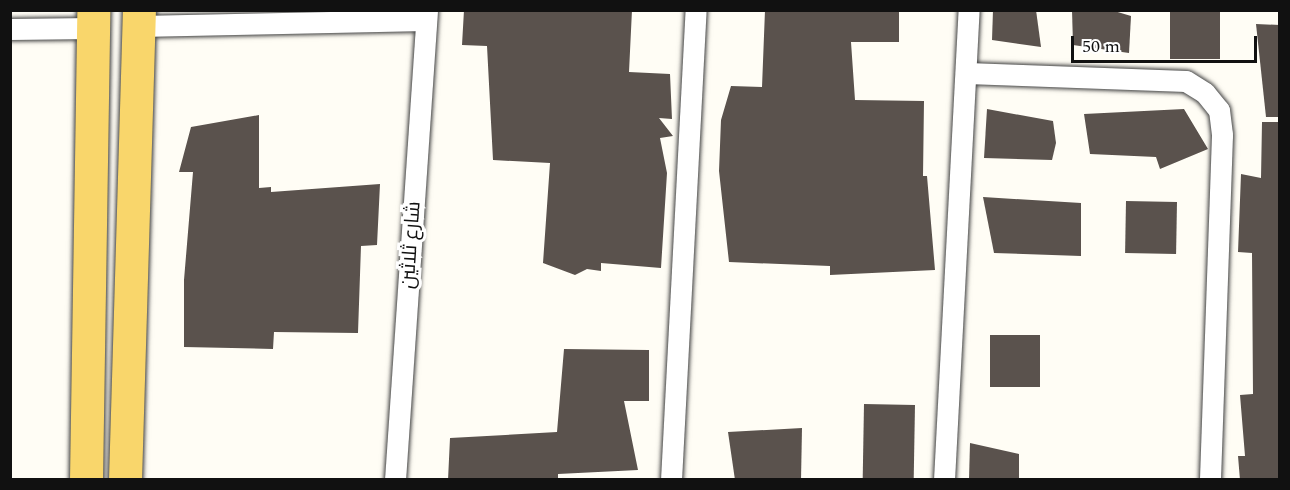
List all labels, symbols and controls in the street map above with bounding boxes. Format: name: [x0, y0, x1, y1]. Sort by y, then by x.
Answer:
scale bar: [1074, 24, 1260, 62]
text: 50 m: [1082, 33, 1120, 60]
street label: شارع ثلاثين: [396, 200, 426, 290]

